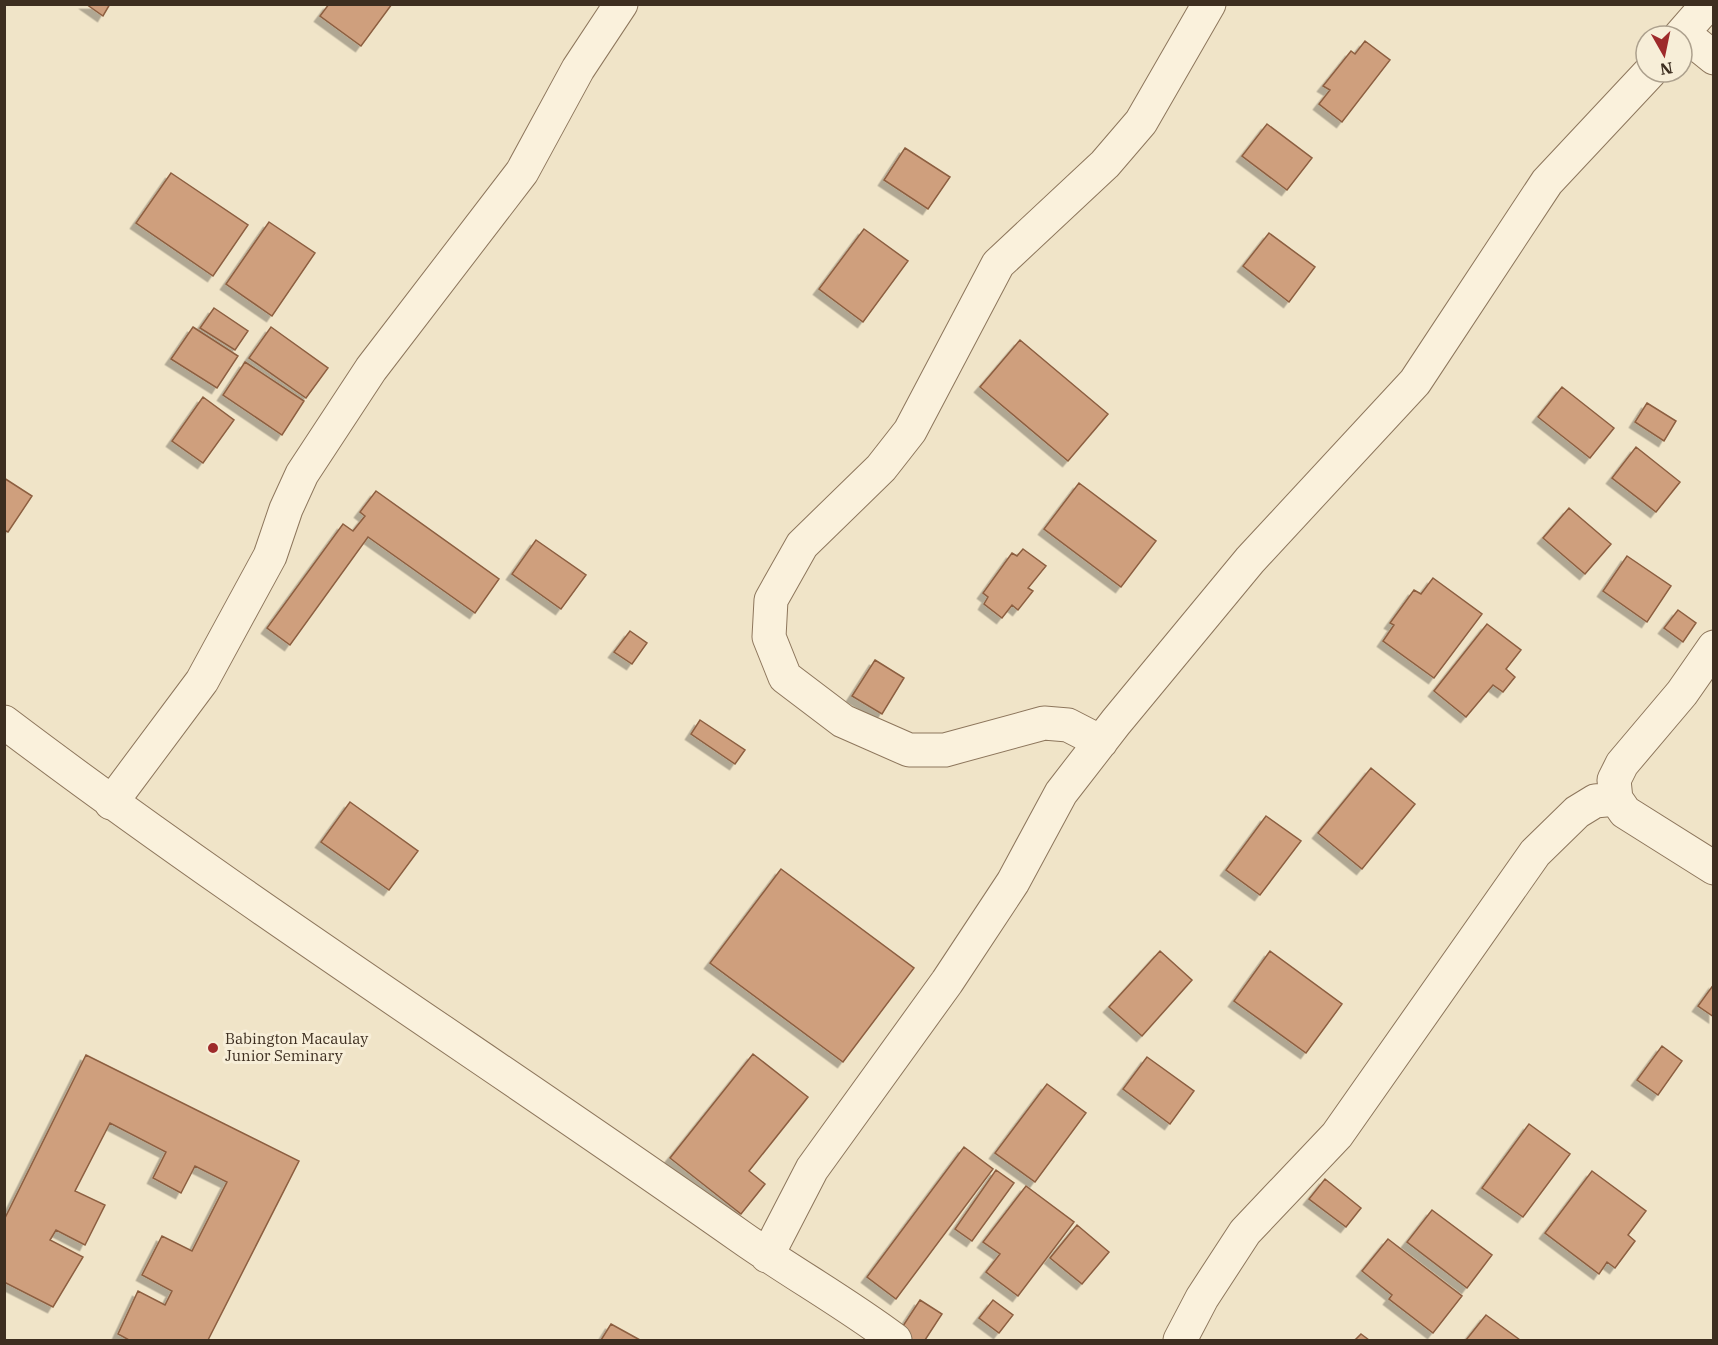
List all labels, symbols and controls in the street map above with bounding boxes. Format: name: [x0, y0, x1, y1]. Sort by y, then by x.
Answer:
north arrow: [1634, 24, 1694, 84]
text: N: [1659, 58, 1674, 80]
place label: Babington Macaulay Junior Seminary: [225, 1029, 368, 1065]
marker: Babington Macaulay Junior Seminary: [206, 1041, 220, 1055]

